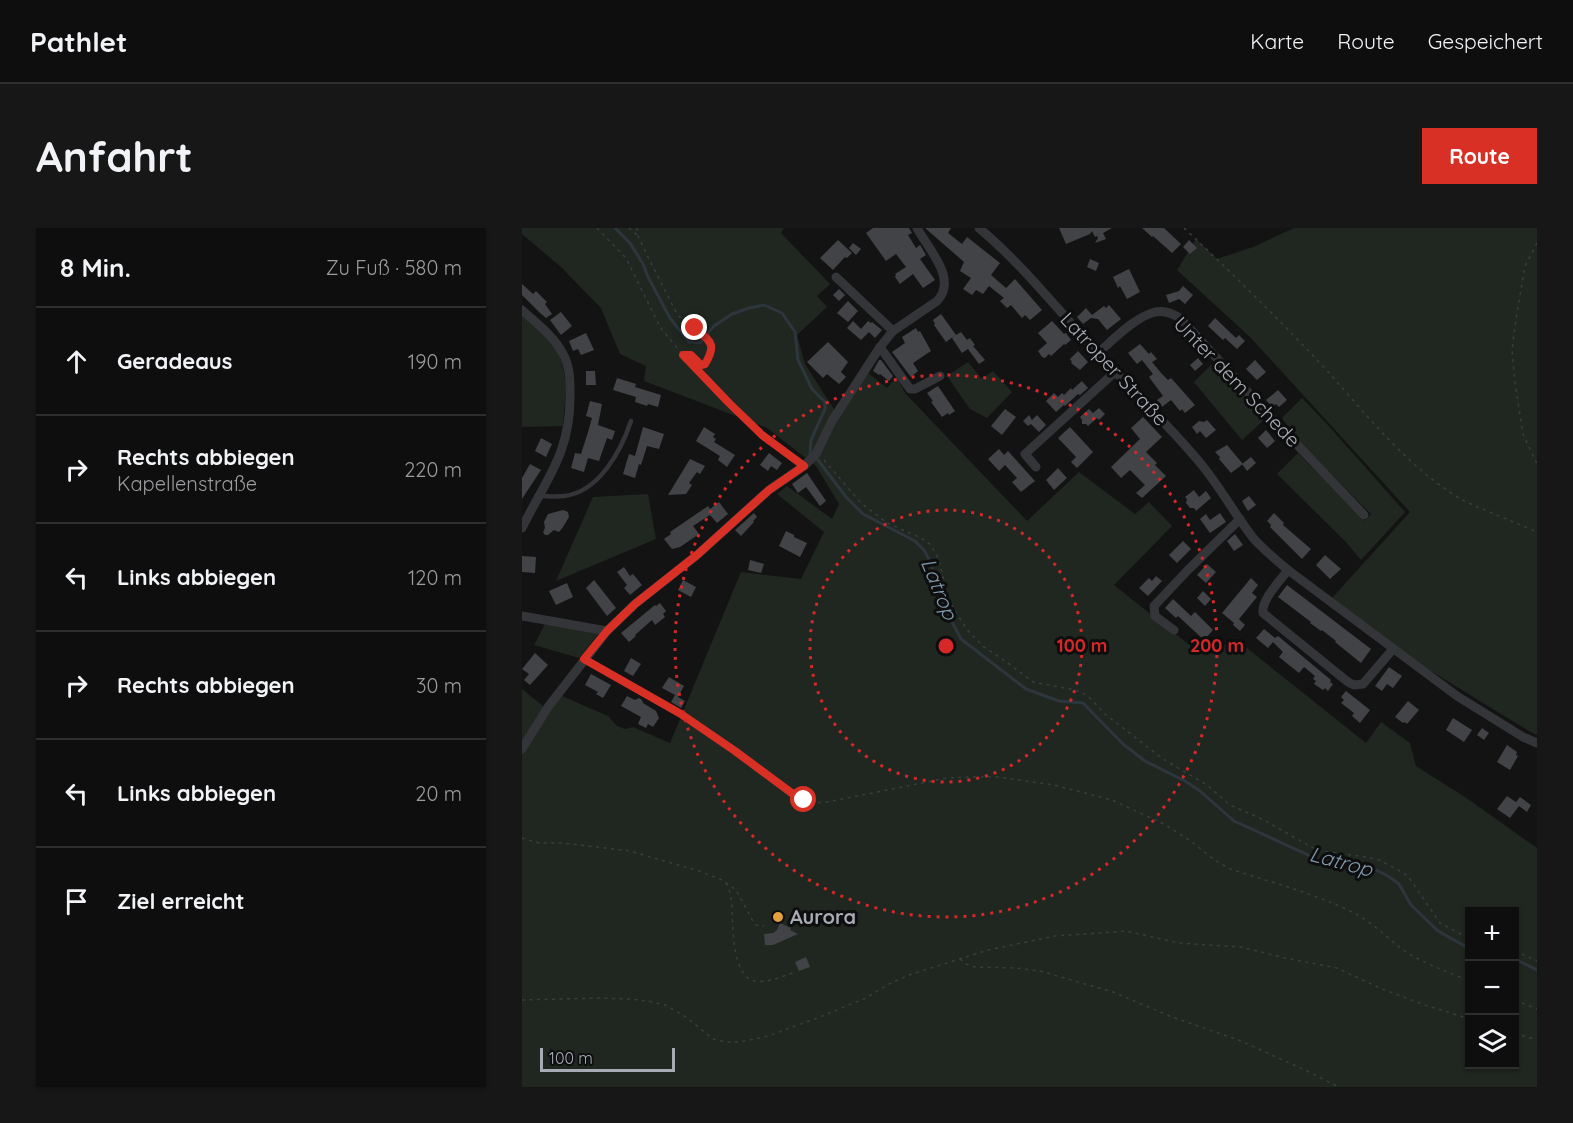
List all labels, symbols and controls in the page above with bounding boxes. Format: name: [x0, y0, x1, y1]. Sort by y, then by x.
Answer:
text: Pathlet: [30, 24, 127, 59]
text: Karte: [1250, 28, 1304, 54]
text: Route: [1337, 28, 1395, 54]
text: Gespeichert: [1428, 28, 1543, 54]
button: Route: [1422, 128, 1537, 184]
text: Anfahrt: [36, 130, 193, 183]
text: 8 Min.: [60, 251, 131, 284]
text: Zu Fuß · 580 m: [326, 255, 462, 280]
street label: Latroper Straße: [1055, 307, 1173, 431]
street label: Unter dem Schede: [1169, 311, 1306, 452]
route end: [681, 314, 707, 340]
icon: ahead: [60, 345, 93, 378]
text: Geradeaus: [117, 347, 232, 375]
text: 190 m: [408, 349, 462, 374]
text: Rechts abbiegen: [117, 443, 295, 471]
icon: right: [60, 453, 93, 486]
text: 220 m: [404, 457, 462, 482]
text: Kapellenstraße: [117, 471, 257, 496]
water label: Latrop: [916, 554, 964, 624]
icon: left: [60, 561, 93, 594]
text: Links abbiegen: [117, 563, 276, 591]
text: 120 m: [408, 565, 462, 590]
text: 100 m: [1057, 634, 1107, 657]
text: 200 m: [1190, 634, 1244, 657]
centre of rings: [936, 636, 956, 656]
icon: right: [60, 669, 93, 702]
text: Rechts abbiegen: [117, 671, 295, 699]
text: 30 m: [416, 673, 462, 698]
icon: left: [60, 777, 93, 810]
text: Links abbiegen: [117, 779, 276, 807]
text: 20 m: [415, 781, 462, 806]
route start: [790, 786, 816, 812]
water label: Latrop: [1307, 840, 1377, 882]
icon: arrive: [60, 885, 93, 918]
text: Ziel erreicht: [117, 887, 245, 915]
place label: Aurora: [790, 904, 856, 929]
map controls: [1465, 907, 1519, 1069]
button: +: [1465, 907, 1519, 961]
marker: Aurora: [771, 910, 785, 924]
button: −: [1465, 961, 1519, 1015]
button: layers: [1465, 1015, 1519, 1069]
scale bar: [540, 1045, 675, 1072]
text: 100 m: [549, 1048, 593, 1068]

